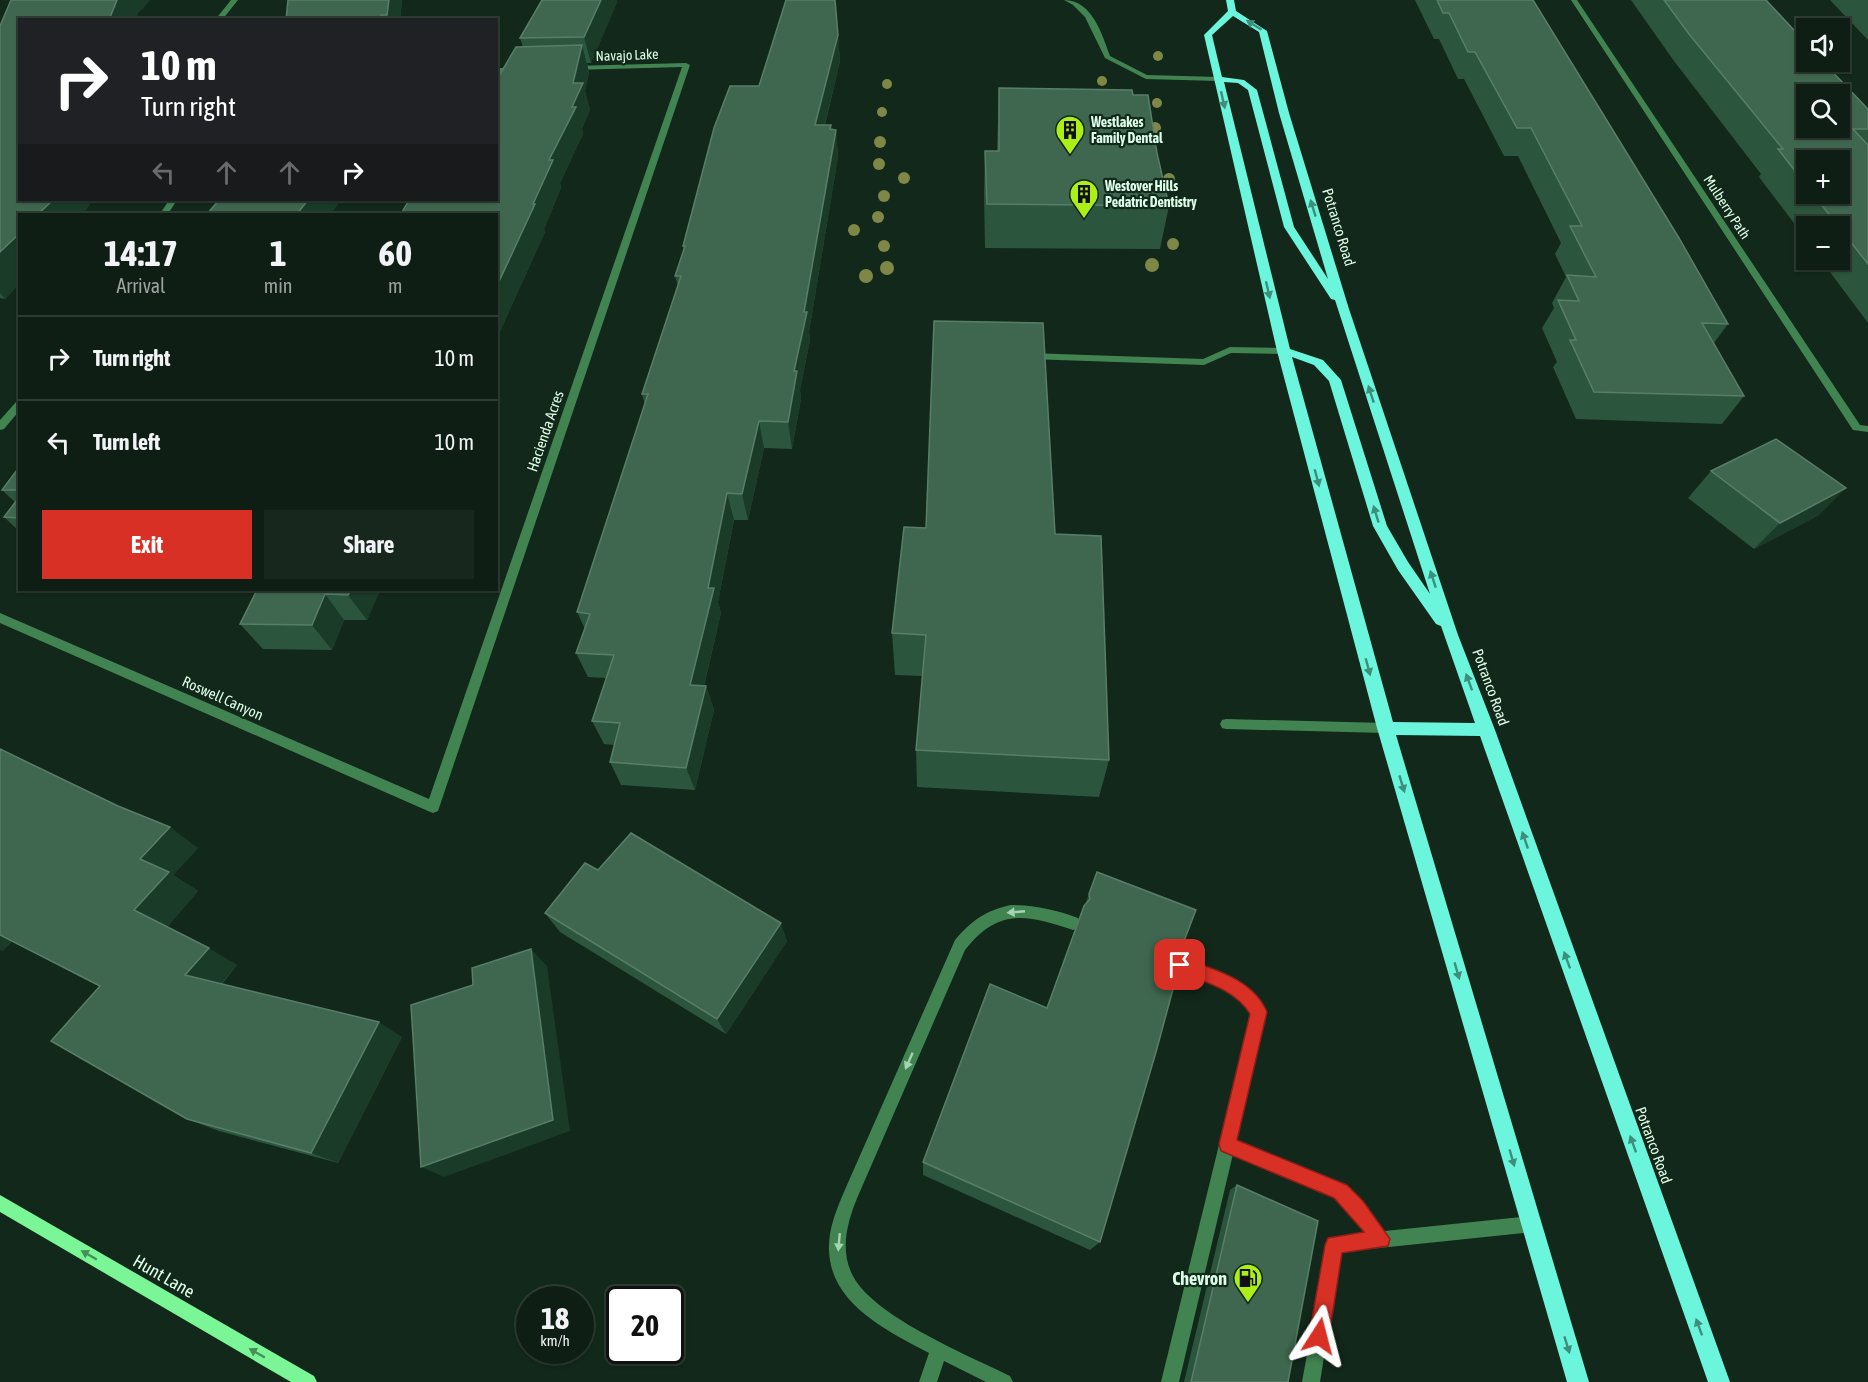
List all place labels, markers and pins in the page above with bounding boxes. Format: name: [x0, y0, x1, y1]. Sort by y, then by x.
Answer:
building icon: Westlakes Family Dental: [1054, 114, 1086, 156]
place label: Westlakes Family Dental: [1090, 114, 1163, 146]
building icon: Westover Hills Pedatric Dentistry: [1068, 178, 1100, 220]
place label: Westover Hills Pedatric Dentistry: [1104, 178, 1197, 210]
pin: [1154, 939, 1205, 990]
fuel station icon: Chevron: [1232, 1262, 1264, 1304]
place label: Chevron: [1172, 1268, 1227, 1289]

